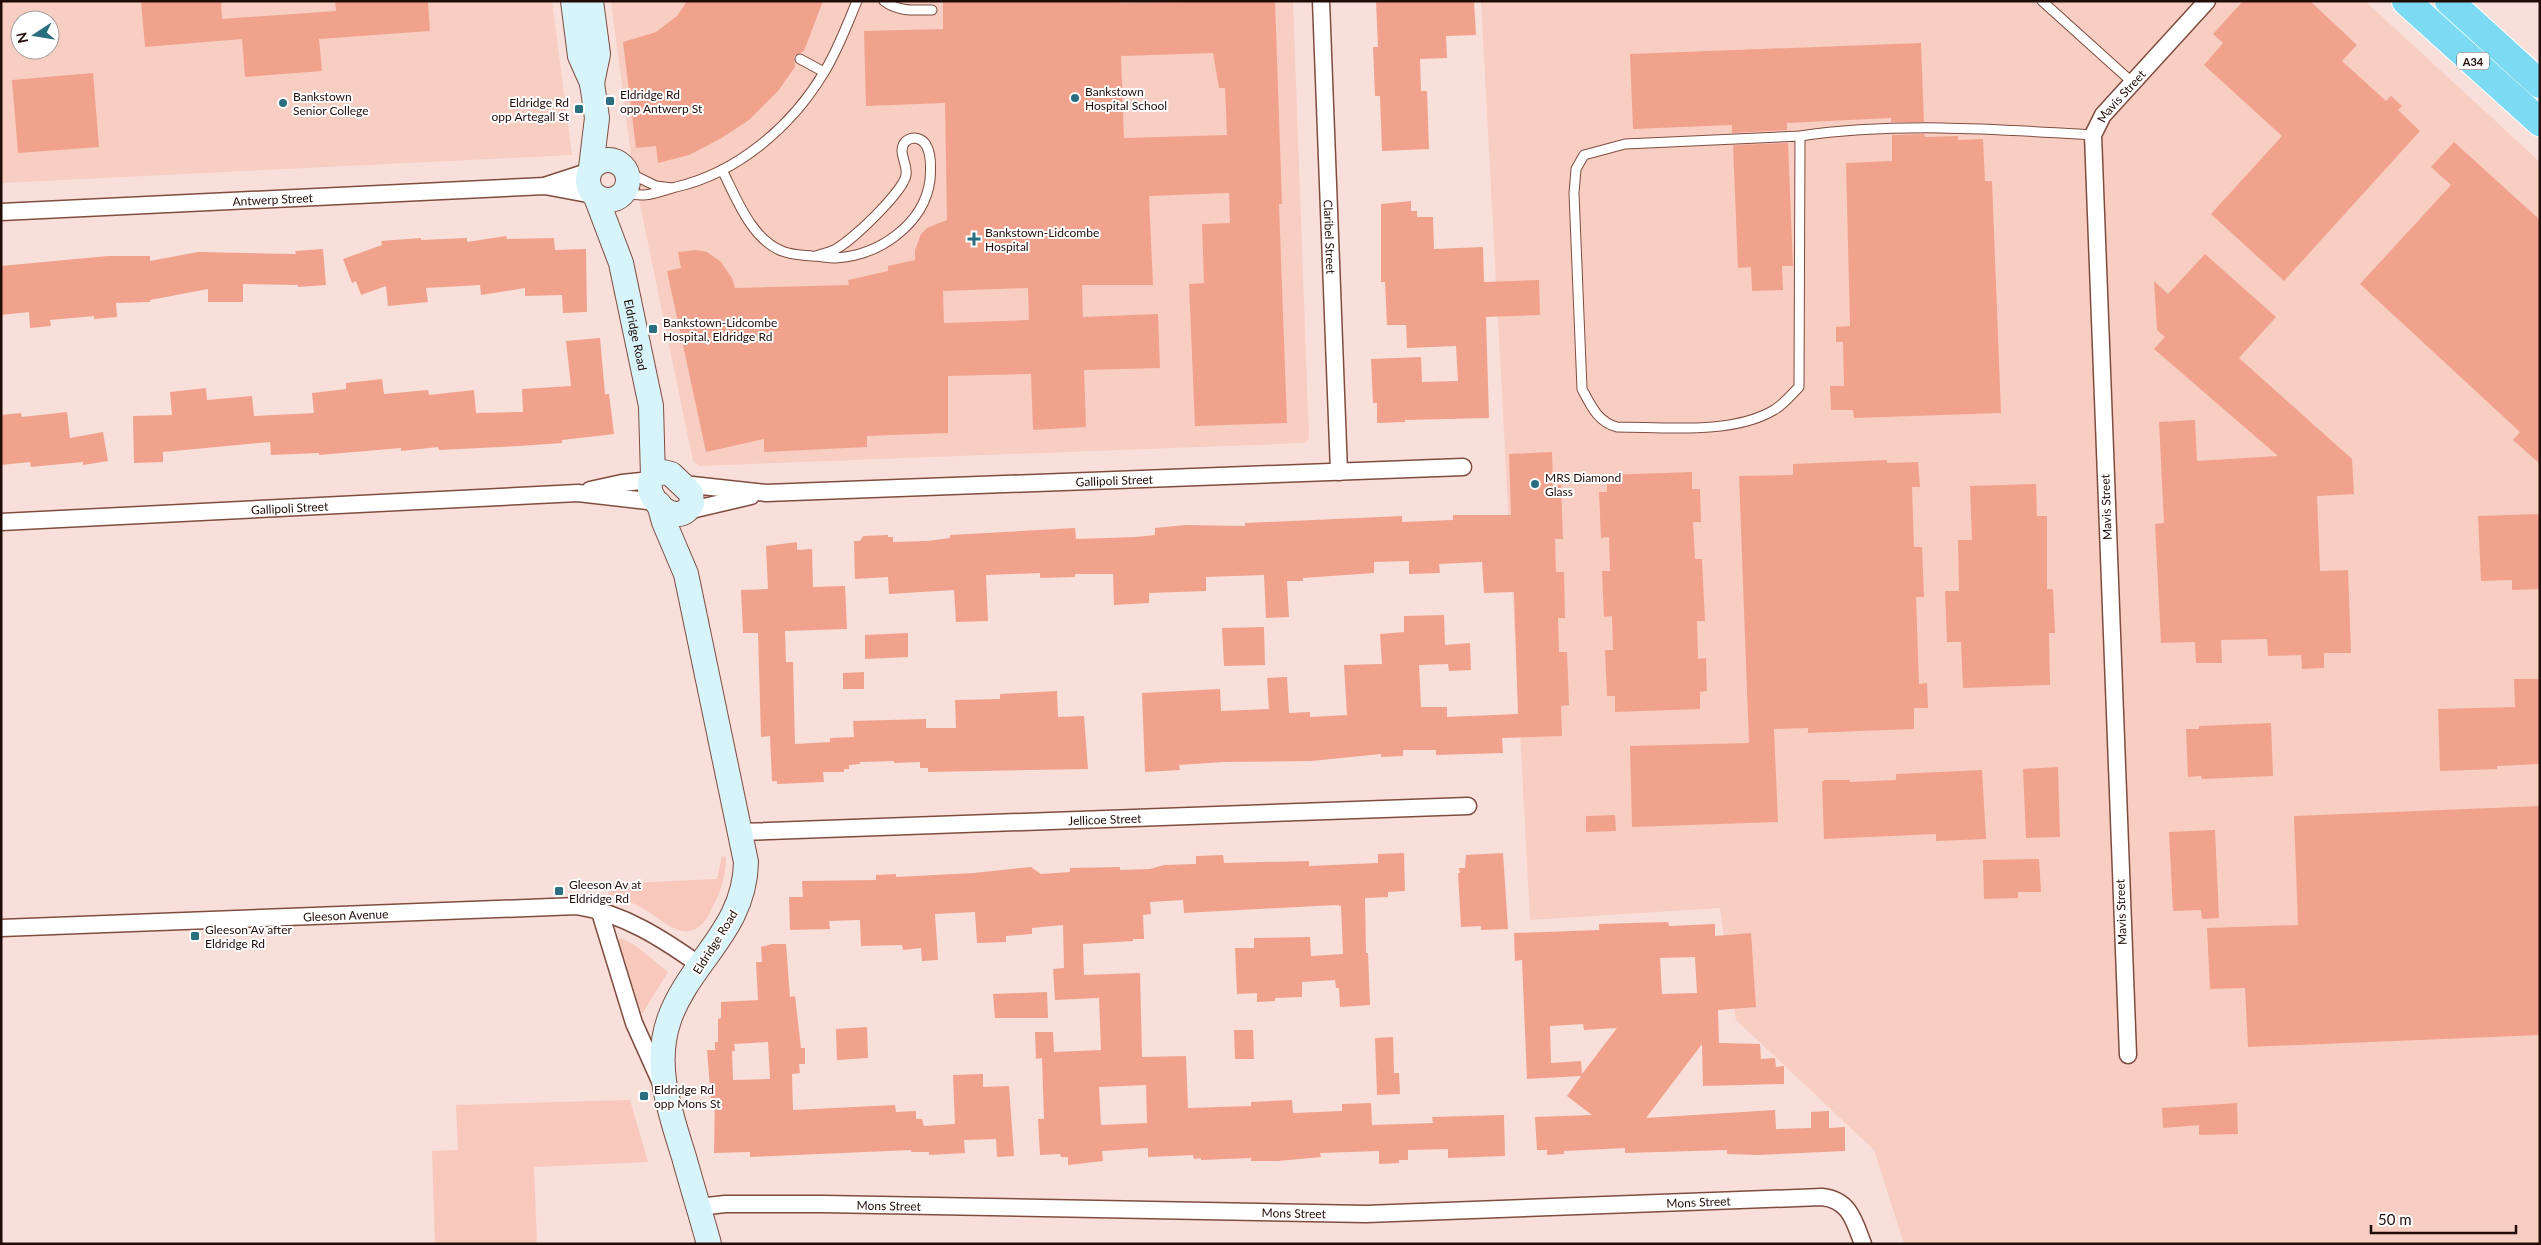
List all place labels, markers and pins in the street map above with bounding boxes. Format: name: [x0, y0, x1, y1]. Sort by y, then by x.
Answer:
place label: Bankstown Hospital School: [1085, 84, 1167, 113]
place label: Eldridge Rd opp Antwerp St: [620, 87, 703, 116]
place label: Bankstown Senior College: [293, 89, 369, 118]
marker: Bankstown Hospital School: [1069, 92, 1081, 104]
place label: Eldridge Rd opp Artegall St: [492, 95, 570, 124]
marker: Eldridge Rd opp Antwerp St: [604, 95, 616, 107]
marker: Bankstown Senior College: [277, 97, 289, 109]
marker: Eldridge Rd opp Artegall St: [573, 103, 585, 115]
place label: Bankstown-Lidcombe Hospital: [985, 225, 1099, 254]
marker: Bankstown-Lidcombe Hospital: [967, 232, 981, 246]
place label: Bankstown-Lidcombe Hospital, Eldridge Rd: [663, 315, 777, 344]
marker: Bankstown-Lidcombe Hospital, Eldridge Rd: [647, 323, 659, 335]
place label: MRS Diamond Glass: [1545, 470, 1621, 499]
marker: MRS Diamond Glass: [1529, 478, 1541, 490]
place label: Gleeson Av at Eldridge Rd: [569, 877, 642, 906]
marker: Gleeson Av at Eldridge Rd: [553, 885, 565, 897]
place label: Gleeson Av after Eldridge Rd: [205, 922, 293, 951]
marker: Gleeson Av after Eldridge Rd: [189, 930, 201, 942]
place label: Eldridge Rd opp Mons St: [654, 1082, 721, 1111]
marker: Eldridge Rd opp Mons St: [638, 1090, 650, 1102]

